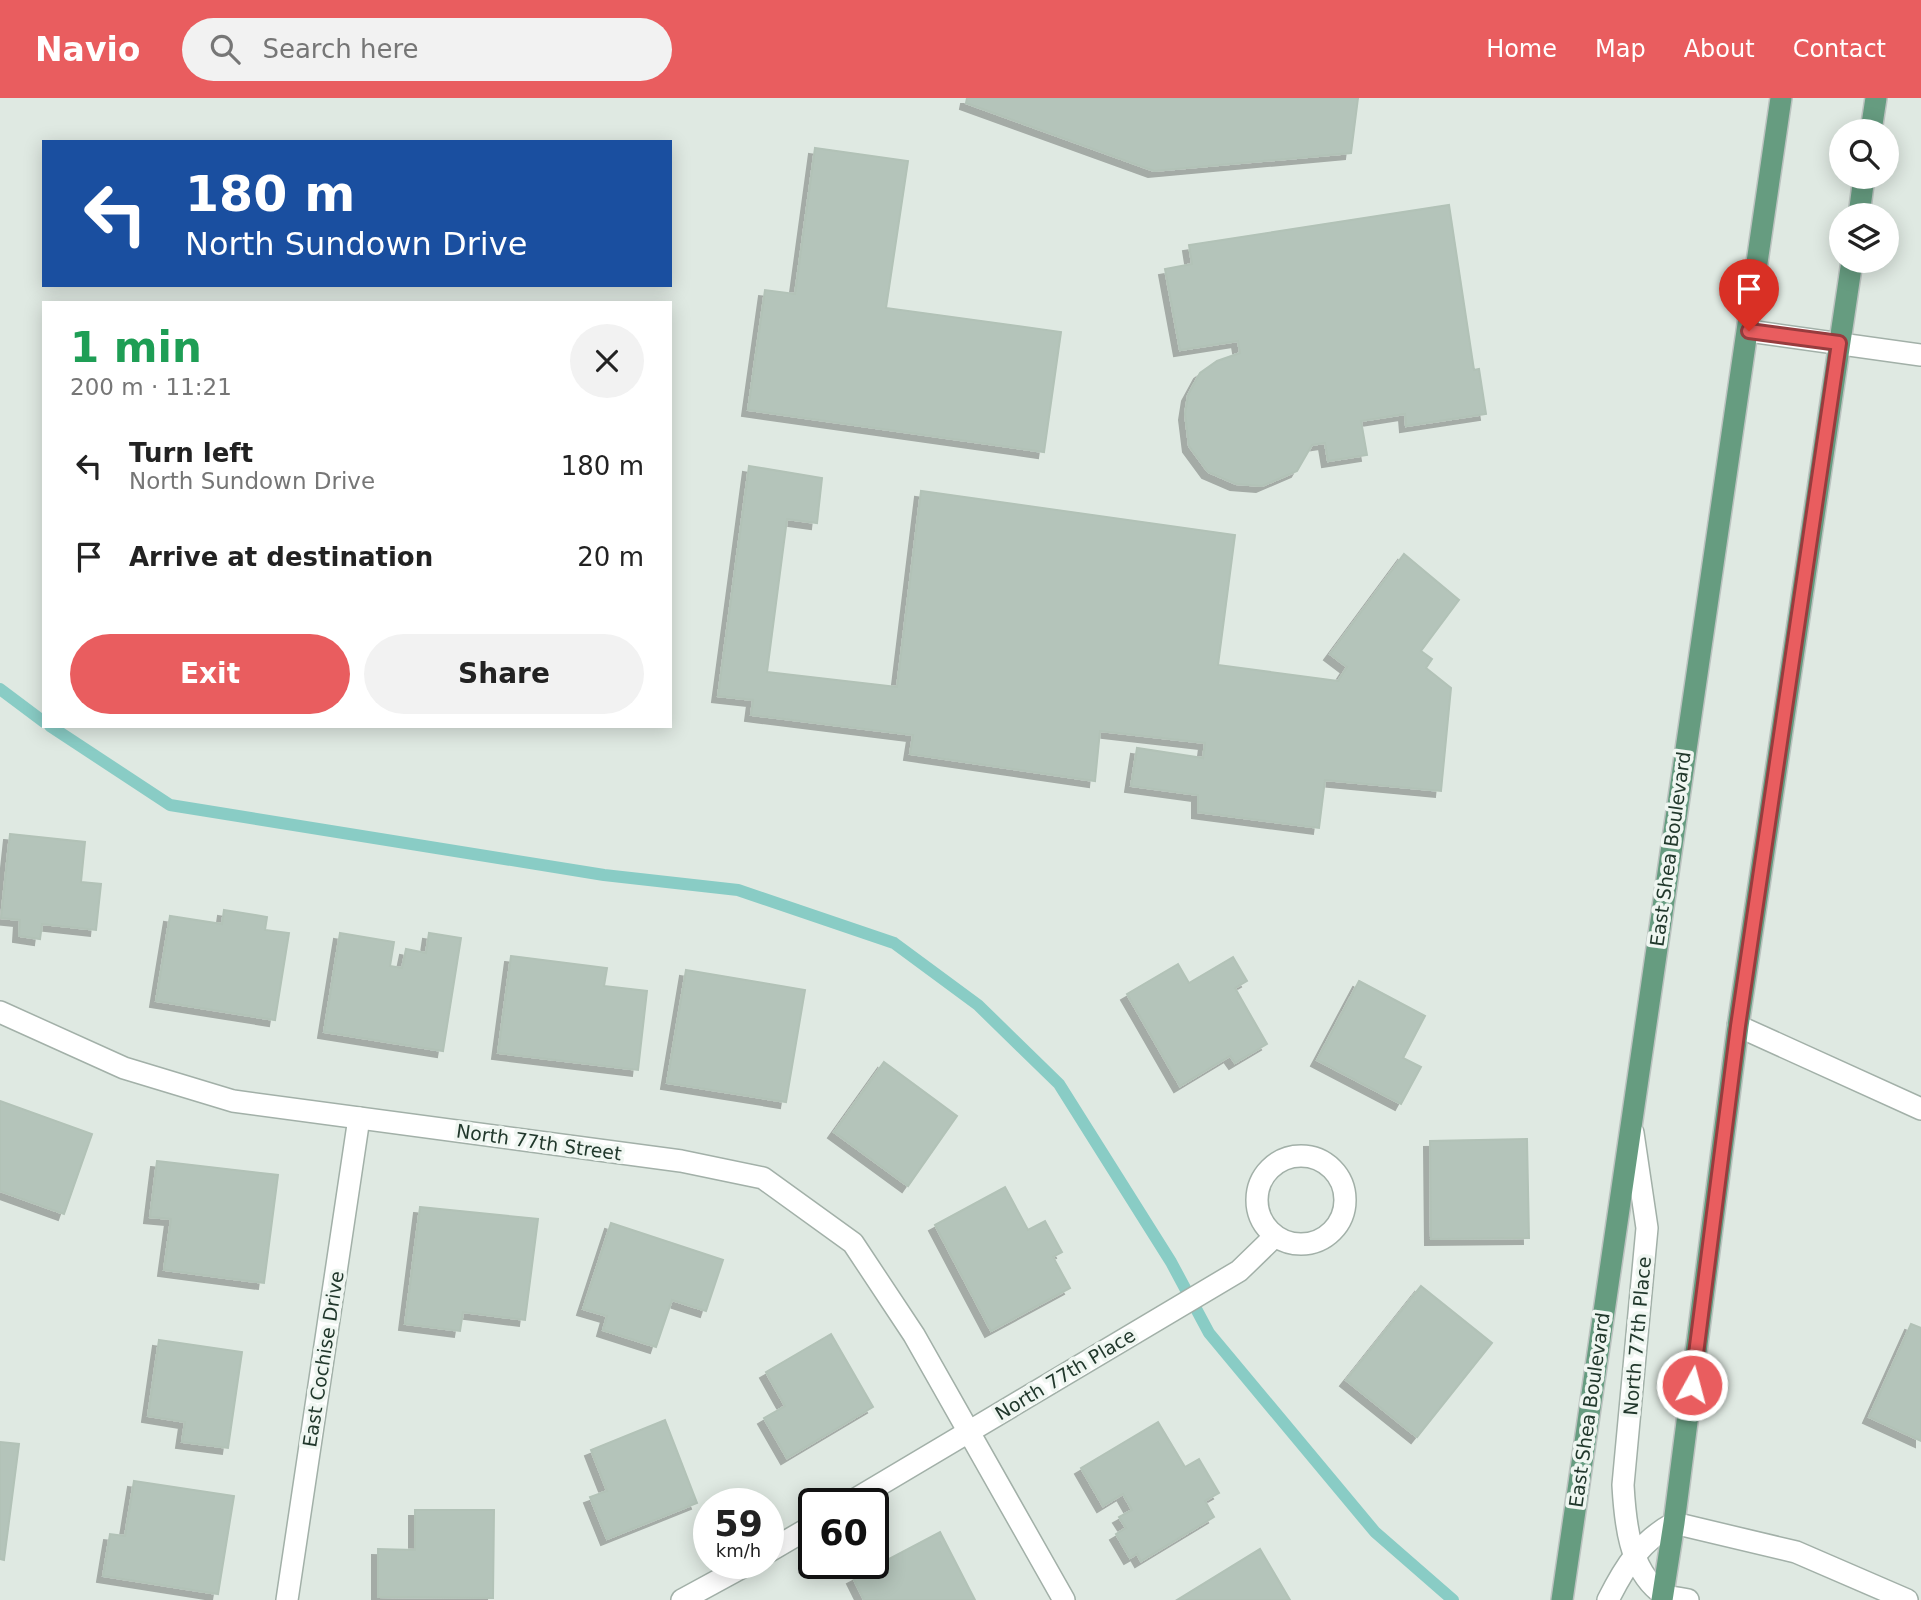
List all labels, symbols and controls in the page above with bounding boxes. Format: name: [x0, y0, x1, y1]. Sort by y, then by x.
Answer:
search box: [182, 18, 672, 81]
text: Navio: [35, 30, 140, 69]
icon: search: [206, 30, 244, 68]
text: Search here: [262, 34, 419, 64]
text: Home: [1486, 35, 1557, 63]
text: Map: [1595, 35, 1646, 63]
text: About: [1684, 35, 1755, 63]
text: Contact: [1793, 35, 1886, 63]
map controls: [1829, 119, 1899, 273]
button: search: [1829, 119, 1899, 189]
text: 180 m: [185, 166, 355, 223]
icon: left: [70, 168, 161, 259]
button: layers: [1829, 203, 1899, 273]
text: North Sundown Drive: [185, 225, 527, 263]
pin: [1719, 259, 1779, 331]
icon: arrive: [1730, 270, 1768, 308]
text: 1 min: [70, 323, 202, 372]
button: close: [570, 324, 644, 398]
text: 200 m · 11:21: [70, 374, 232, 400]
text: Turn left: [129, 438, 253, 468]
icon: left: [70, 447, 108, 485]
text: 180 m: [561, 451, 644, 481]
text: North Sundown Drive: [129, 468, 375, 494]
icon: arrive: [70, 538, 108, 576]
text: Arrive at destination: [129, 542, 433, 572]
text: 20 m: [577, 542, 644, 572]
button: Exit: [70, 634, 350, 714]
button: Share: [364, 634, 644, 714]
street label: East Shea Boulevard: [1645, 750, 1695, 948]
street label: North 77th Street: [455, 1120, 623, 1164]
street label: North 77th Place: [1619, 1256, 1655, 1416]
street label: East Cochise Drive: [298, 1269, 348, 1449]
street label: East Shea Boulevard: [1564, 1311, 1614, 1509]
street label: North 77th Place: [991, 1324, 1139, 1424]
position arrow: [1655, 1348, 1729, 1422]
speed limit sign: 60: [798, 1488, 889, 1579]
text: 59: [714, 1504, 763, 1544]
text: km/h: [716, 1540, 761, 1561]

